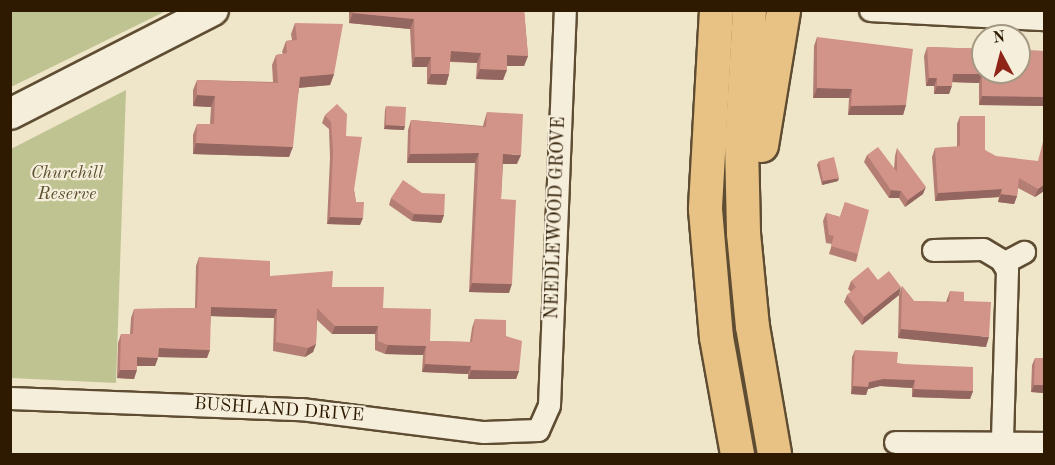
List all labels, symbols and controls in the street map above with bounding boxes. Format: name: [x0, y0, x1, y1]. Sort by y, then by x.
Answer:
north arrow: [971, 24, 1031, 84]
text: N: [992, 29, 1006, 47]
street label: NEEDLEWOOD GROVE: [542, 116, 570, 320]
park label: Churchill Reserve: [31, 163, 103, 206]
street label: BUSHLAND DRIVE: [193, 393, 365, 427]

